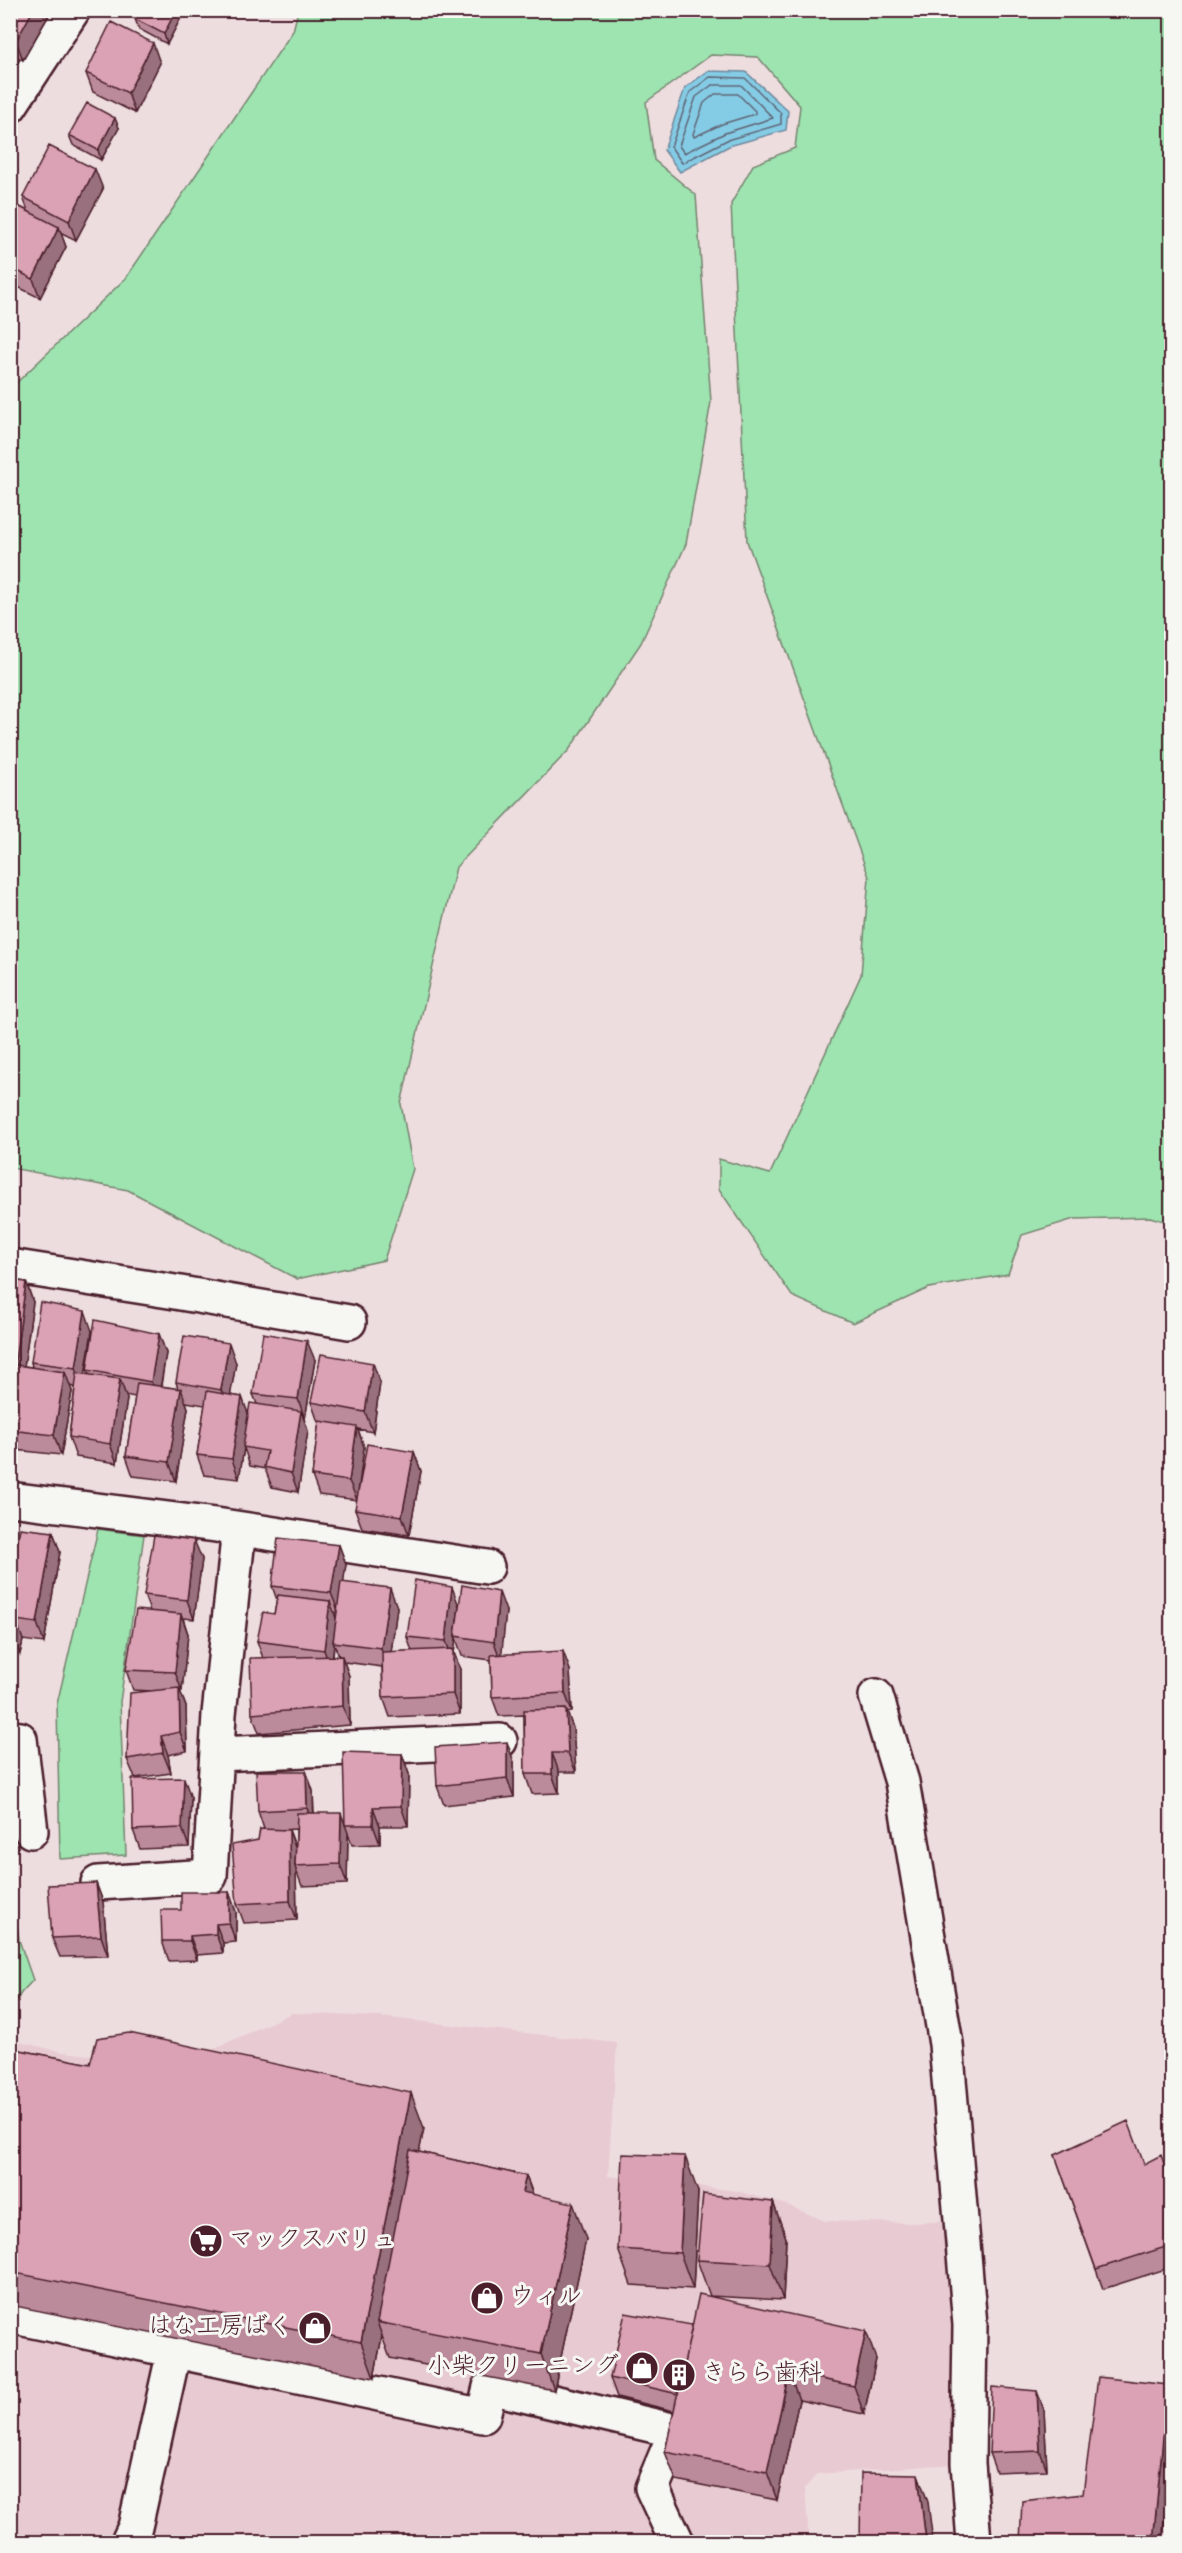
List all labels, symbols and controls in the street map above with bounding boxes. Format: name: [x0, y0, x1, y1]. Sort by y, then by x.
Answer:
supermarket icon: マックスバリュ: [188, 2223, 224, 2259]
place label: マックスバリュ: [229, 2224, 397, 2258]
shop icon: ウィル: [469, 2280, 505, 2316]
place label: ウィル: [510, 2281, 582, 2315]
shop icon: はな工房ばく: [297, 2310, 333, 2346]
place label: はな工房ばく: [148, 2311, 292, 2345]
shop icon: 小柴クリーニング: [624, 2350, 660, 2386]
place label: 小柴クリーニング: [427, 2351, 619, 2385]
building icon: きらら歯科: [661, 2357, 697, 2393]
place label: きらら歯科: [702, 2358, 822, 2392]

